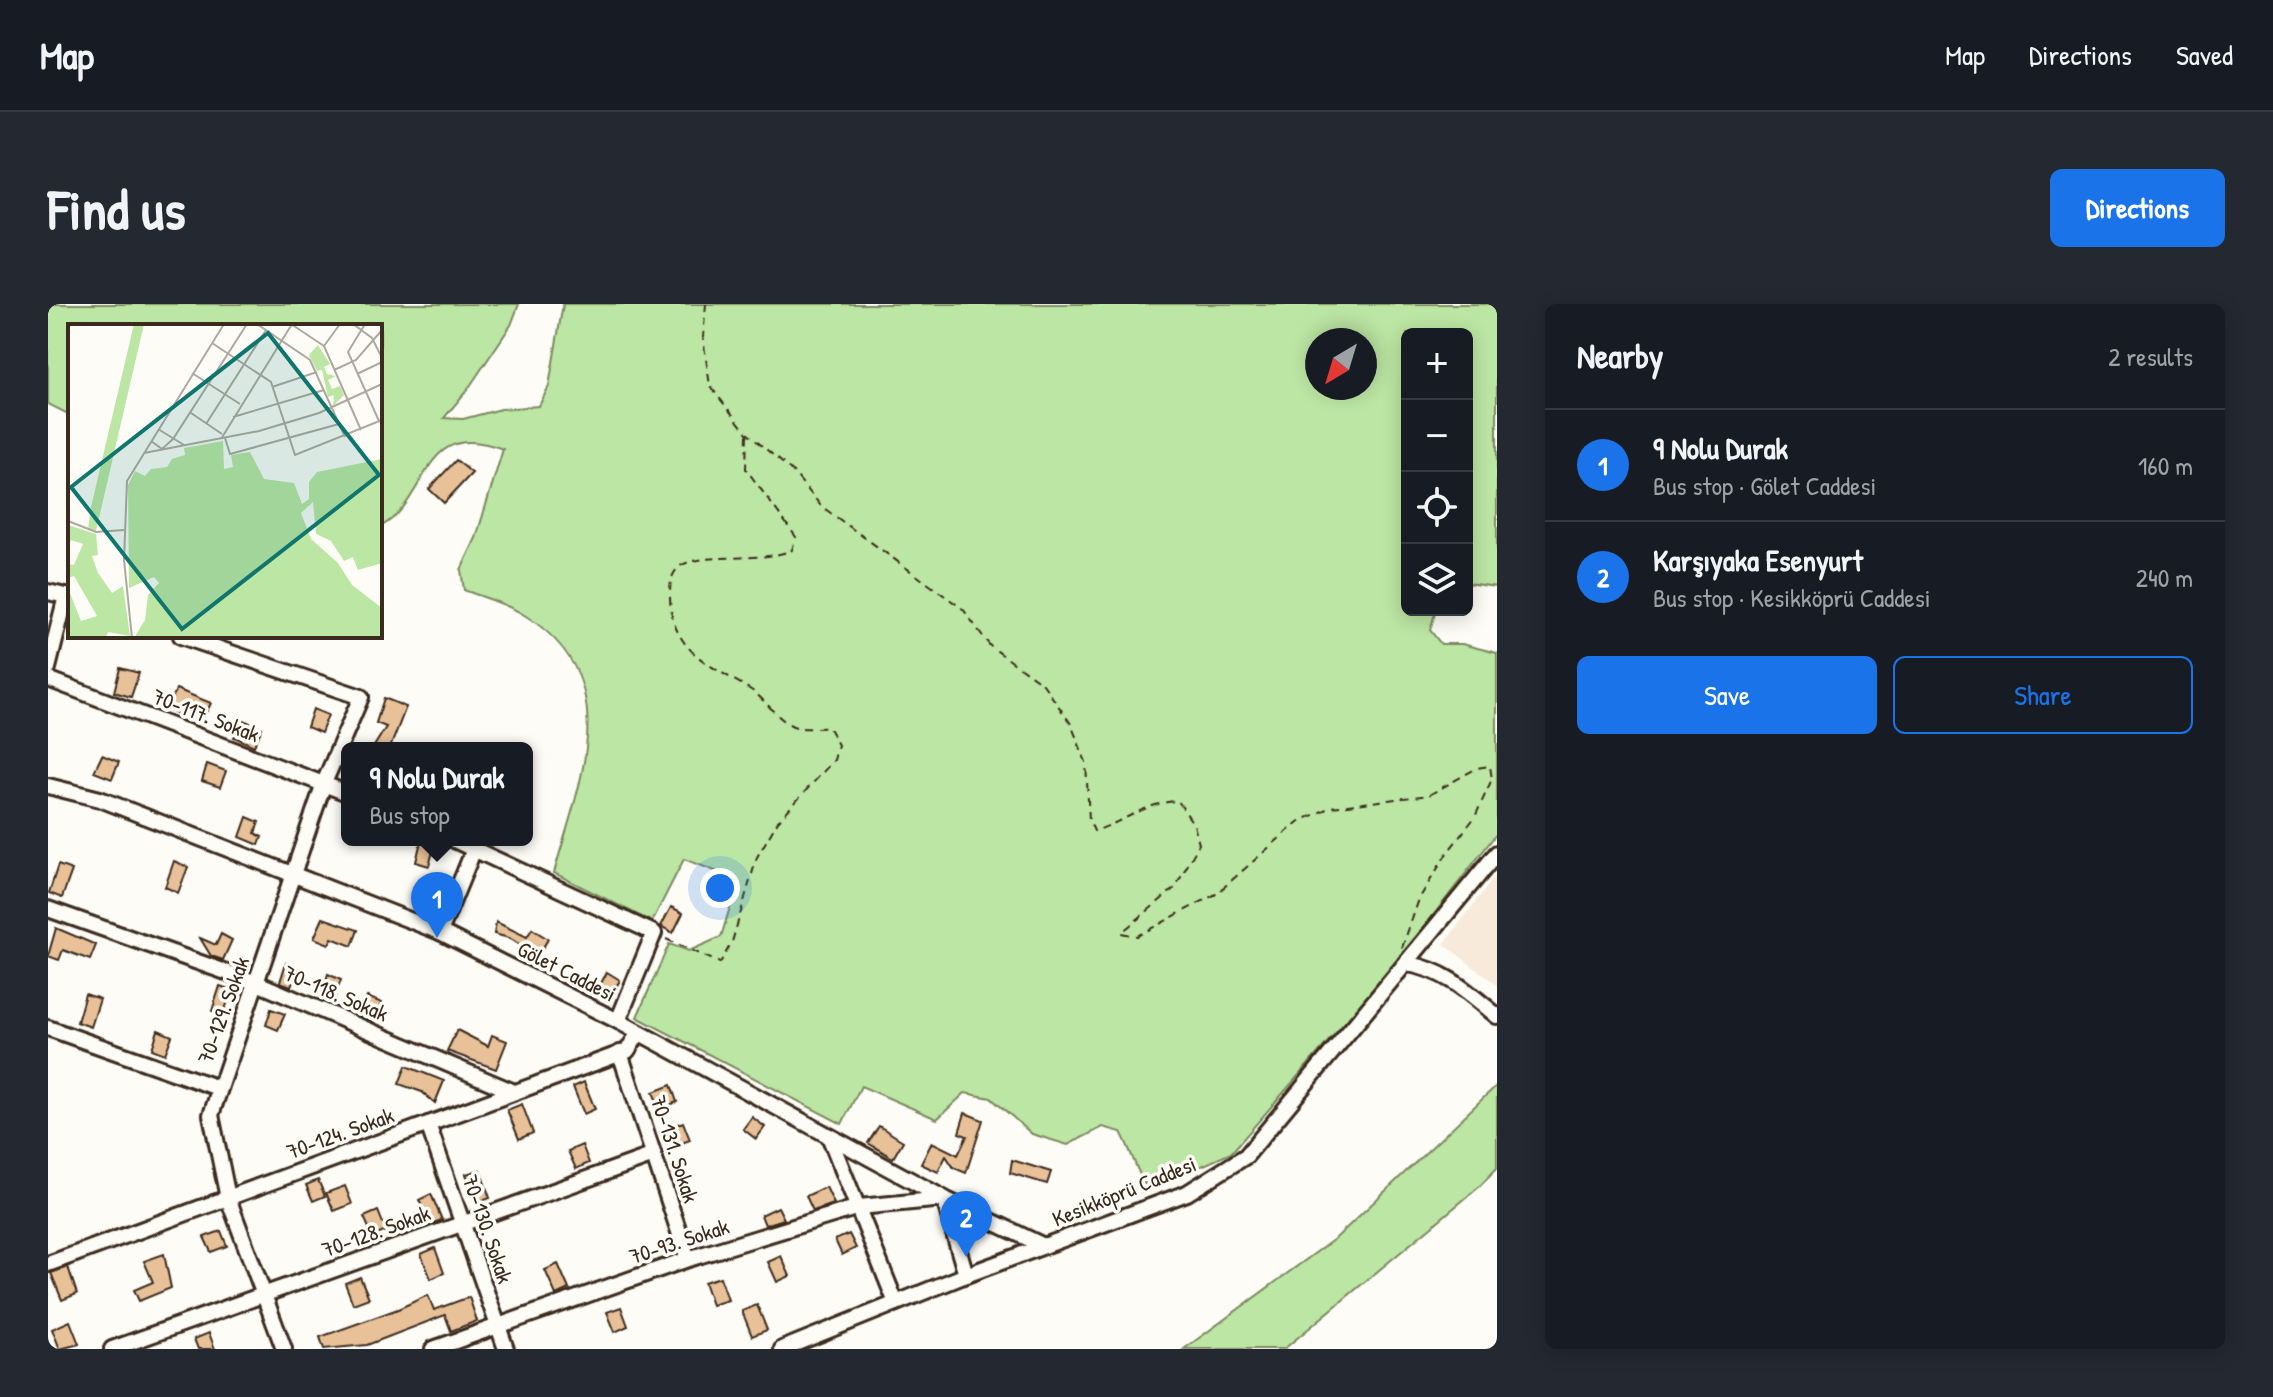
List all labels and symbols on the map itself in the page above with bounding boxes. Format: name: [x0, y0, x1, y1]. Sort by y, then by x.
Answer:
inset map: [68, 324, 382, 638]
north arrow: [1305, 328, 1377, 400]
street label: 70-117. Sokak: [148, 681, 264, 749]
your location: [700, 868, 740, 908]
pin: 1: [411, 872, 463, 938]
street label: Gölet Caddesi: [513, 933, 621, 1009]
street label: 70-129. Sokak: [190, 952, 256, 1068]
street label: 70-118. Sokak: [279, 958, 393, 1028]
street label: 70-131. Sokak: [644, 1092, 706, 1206]
street label: 70-124. Sokak: [282, 1100, 398, 1166]
street label: Kesikköprü Caddesi: [1048, 1149, 1200, 1233]
street label: 70-130. Sokak: [455, 1171, 521, 1287]
pin: 2: [940, 1191, 992, 1257]
street label: 70-128. Sokak: [318, 1198, 434, 1264]
street label: 70-93. Sokak: [625, 1211, 733, 1271]

